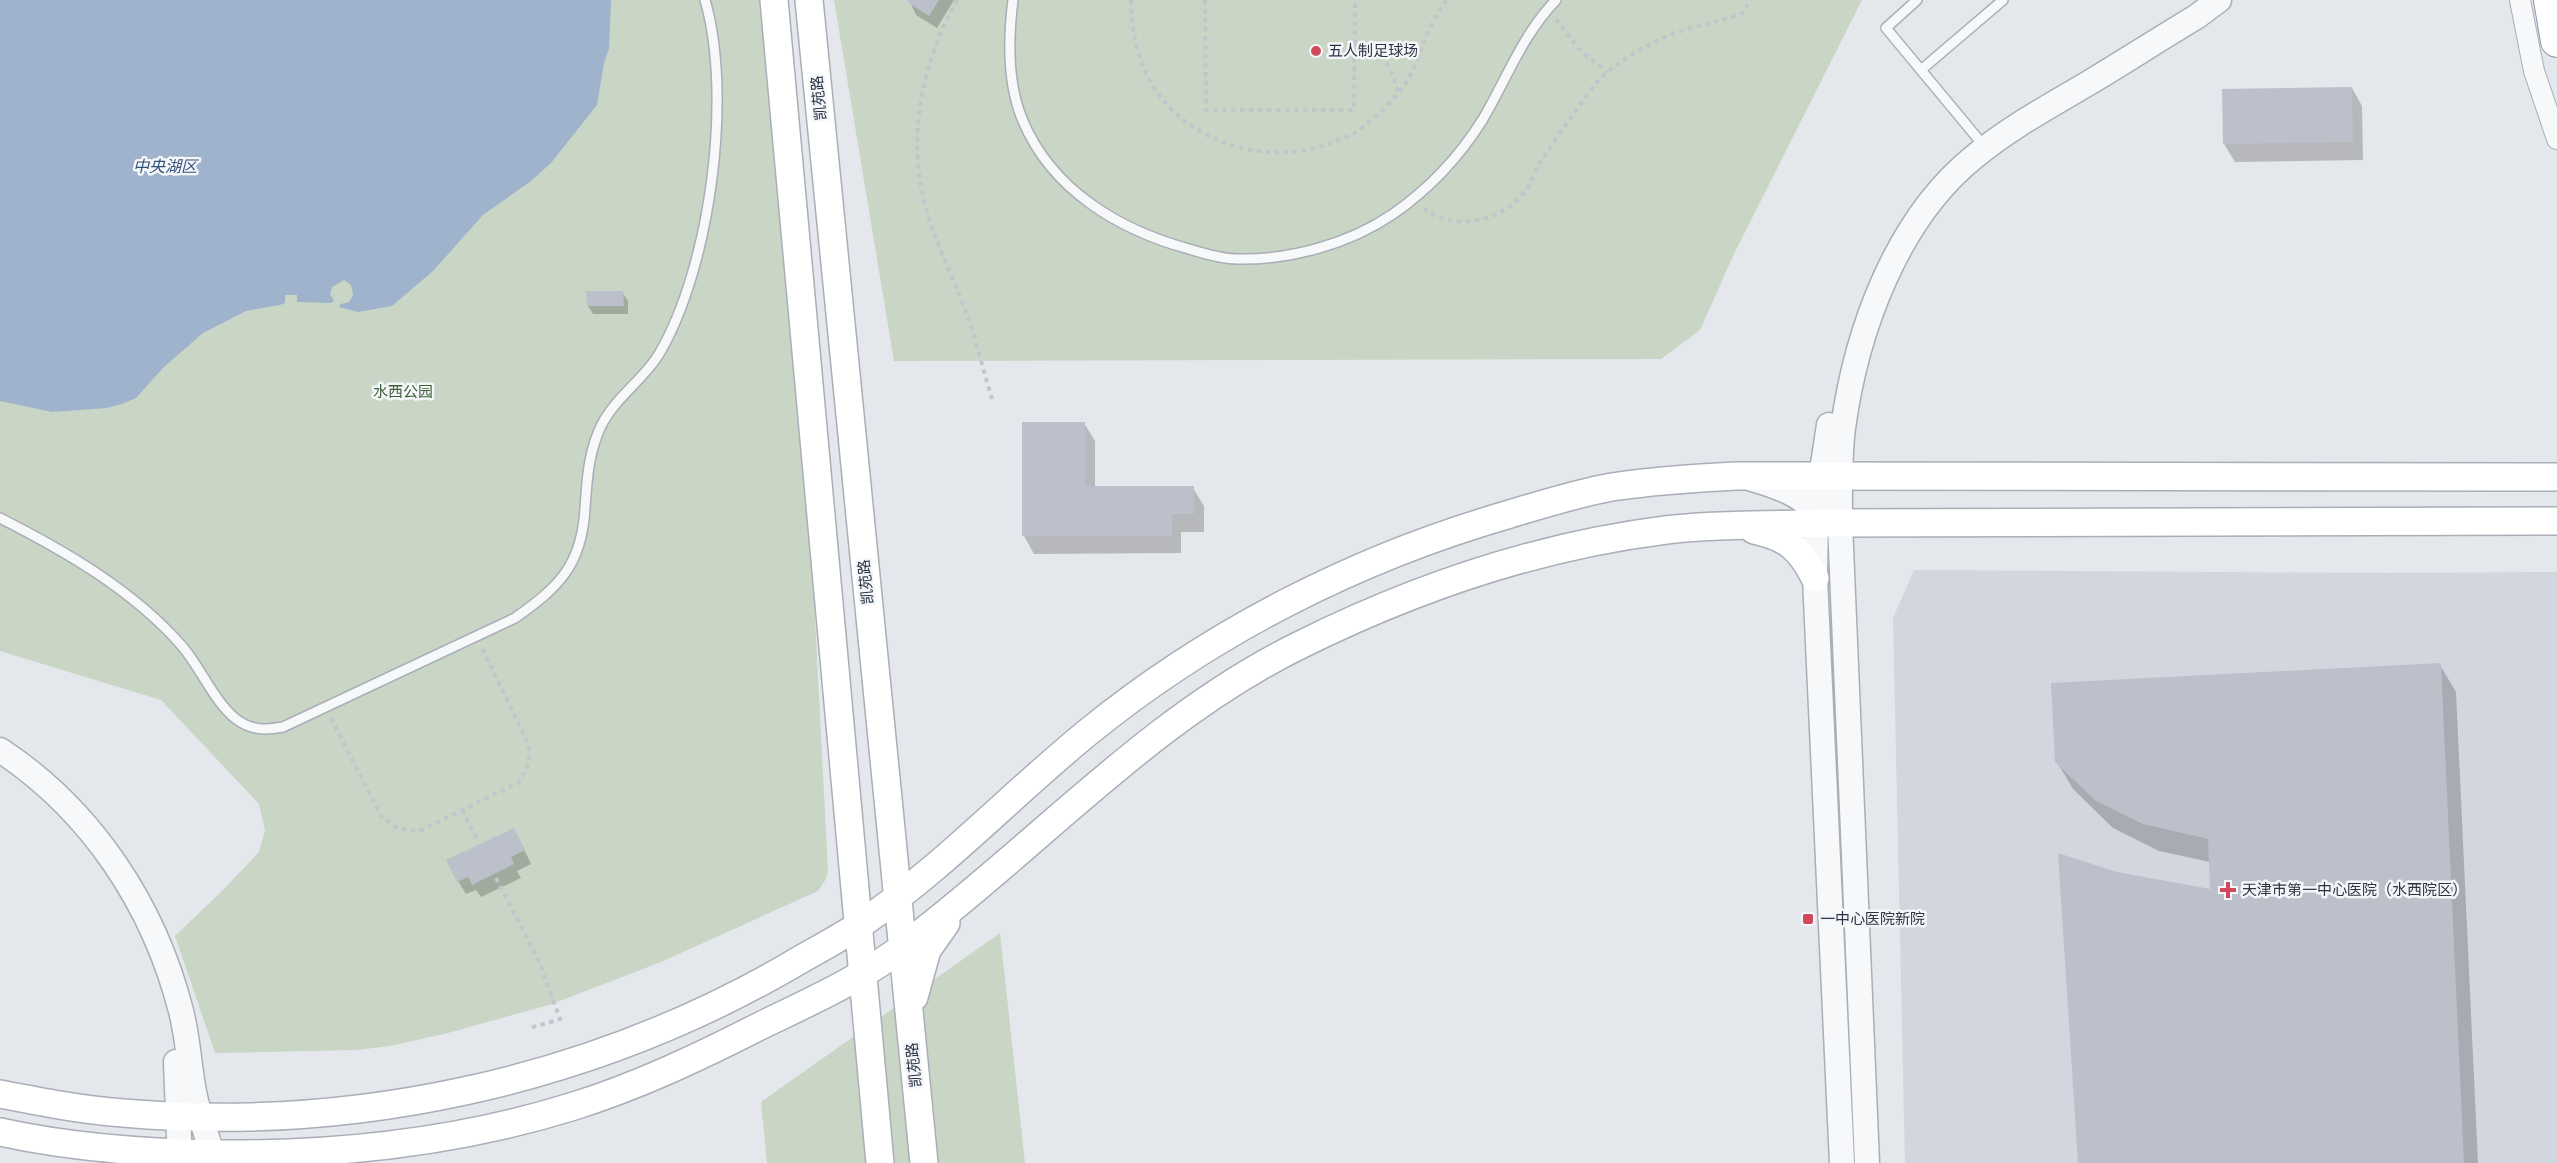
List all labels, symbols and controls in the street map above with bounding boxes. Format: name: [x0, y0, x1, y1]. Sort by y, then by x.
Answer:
place label: 五人制足球场: [1328, 42, 1418, 60]
marker: 五人制足球场: [1309, 44, 1323, 58]
street label: 凯苑路: [808, 75, 830, 121]
water label: 中央湖区: [133, 157, 199, 176]
park label: 水西公园: [373, 383, 433, 401]
street label: 凯苑路: [855, 559, 877, 605]
marker: 天津市第一中心医院（水西院区）: [2219, 881, 2237, 899]
place label: 天津市第一中心医院（水西院区）: [2242, 881, 2467, 899]
place label: 一中心医院新院: [1820, 910, 1925, 928]
marker: 一中心医院新院: [1801, 912, 1815, 926]
street label: 凯苑路: [903, 1042, 925, 1088]

